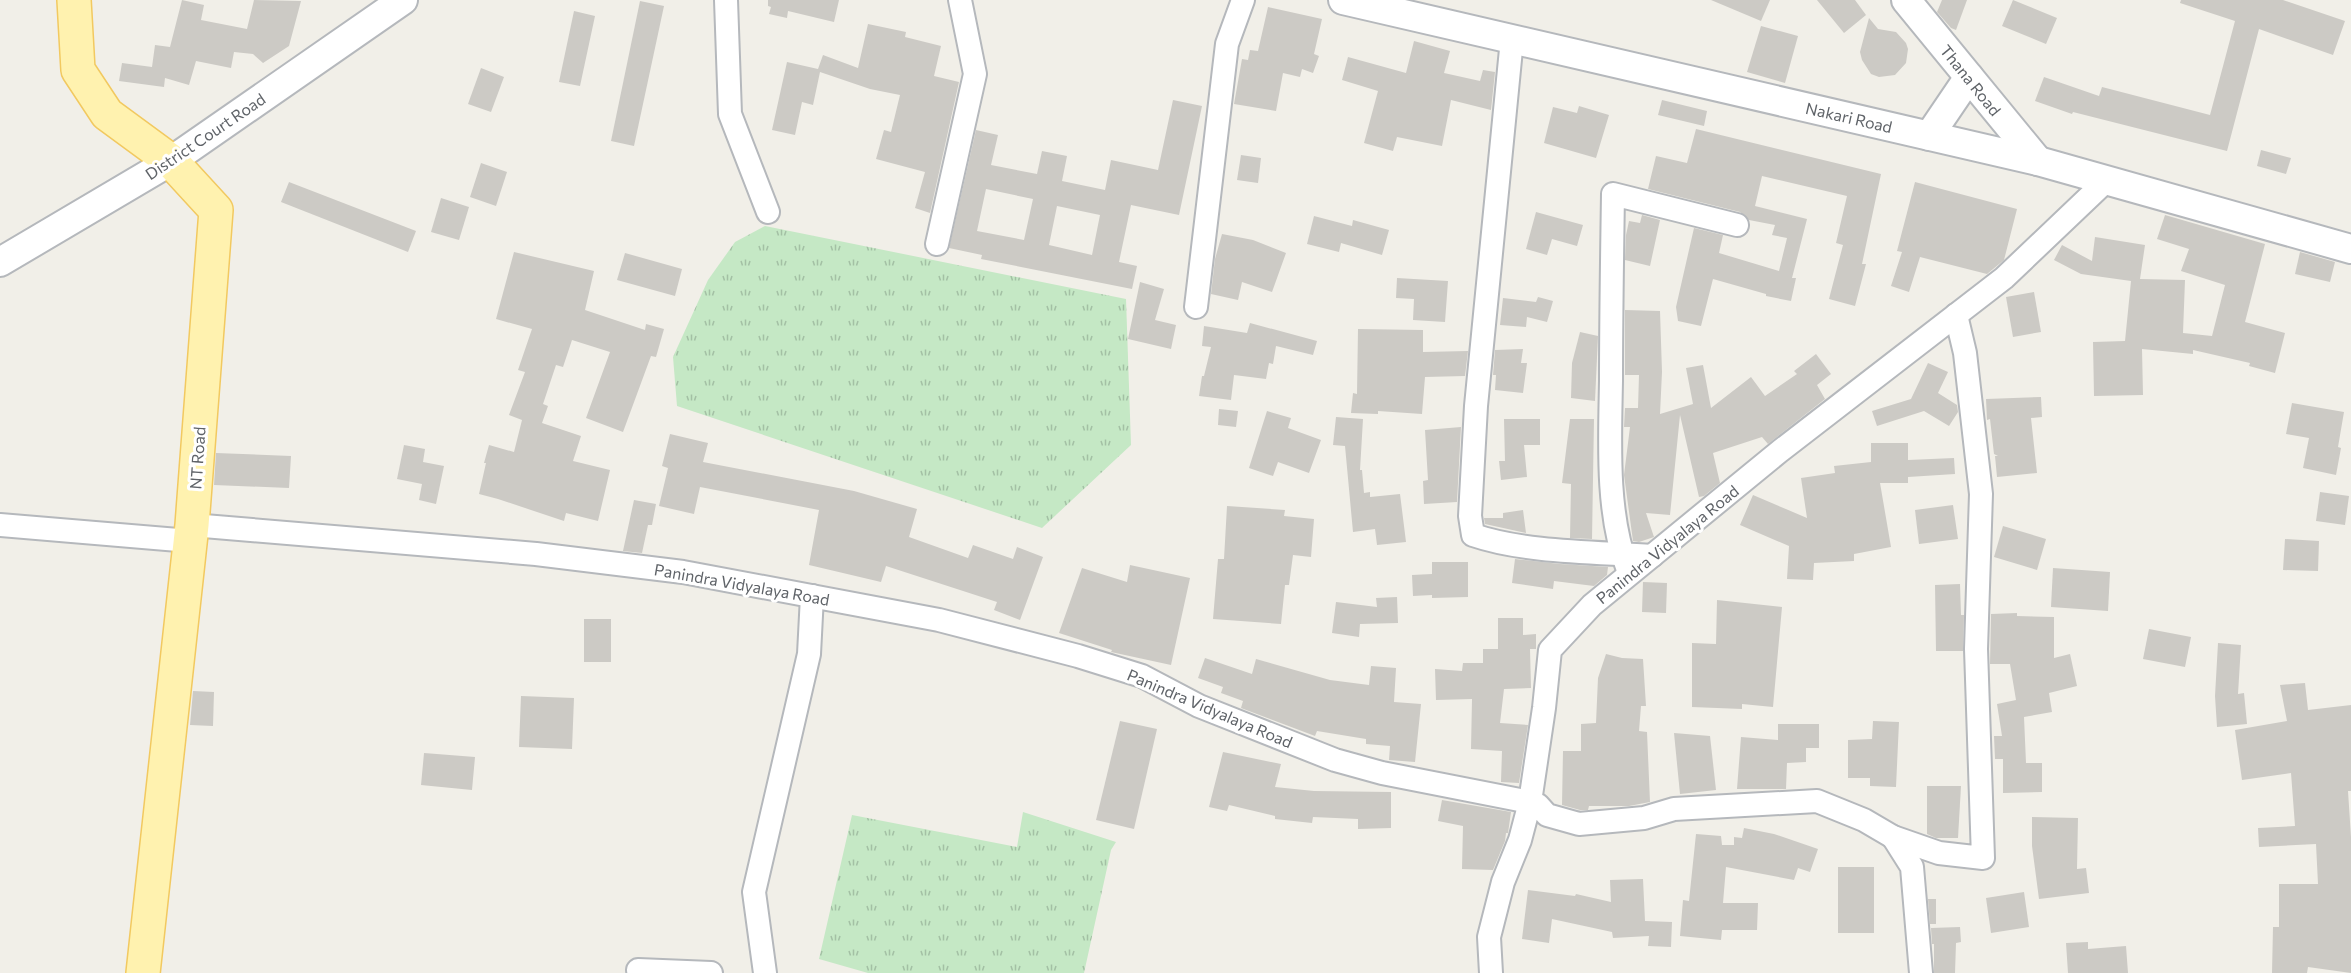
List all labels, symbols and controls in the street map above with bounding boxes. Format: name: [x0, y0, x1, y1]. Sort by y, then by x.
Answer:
street label: Thana Road: [1937, 41, 2005, 119]
street label: District Court Road: [141, 89, 269, 183]
street label: Nakari Road: [1804, 98, 1894, 136]
street label: NT Road: [185, 426, 209, 490]
street label: Panindra Vidyalaya Road: [1592, 481, 1742, 607]
street label: Panindra Vidyalaya Road: [653, 559, 831, 609]
street label: Panindra Vidyalaya Road: [1124, 665, 1296, 751]

